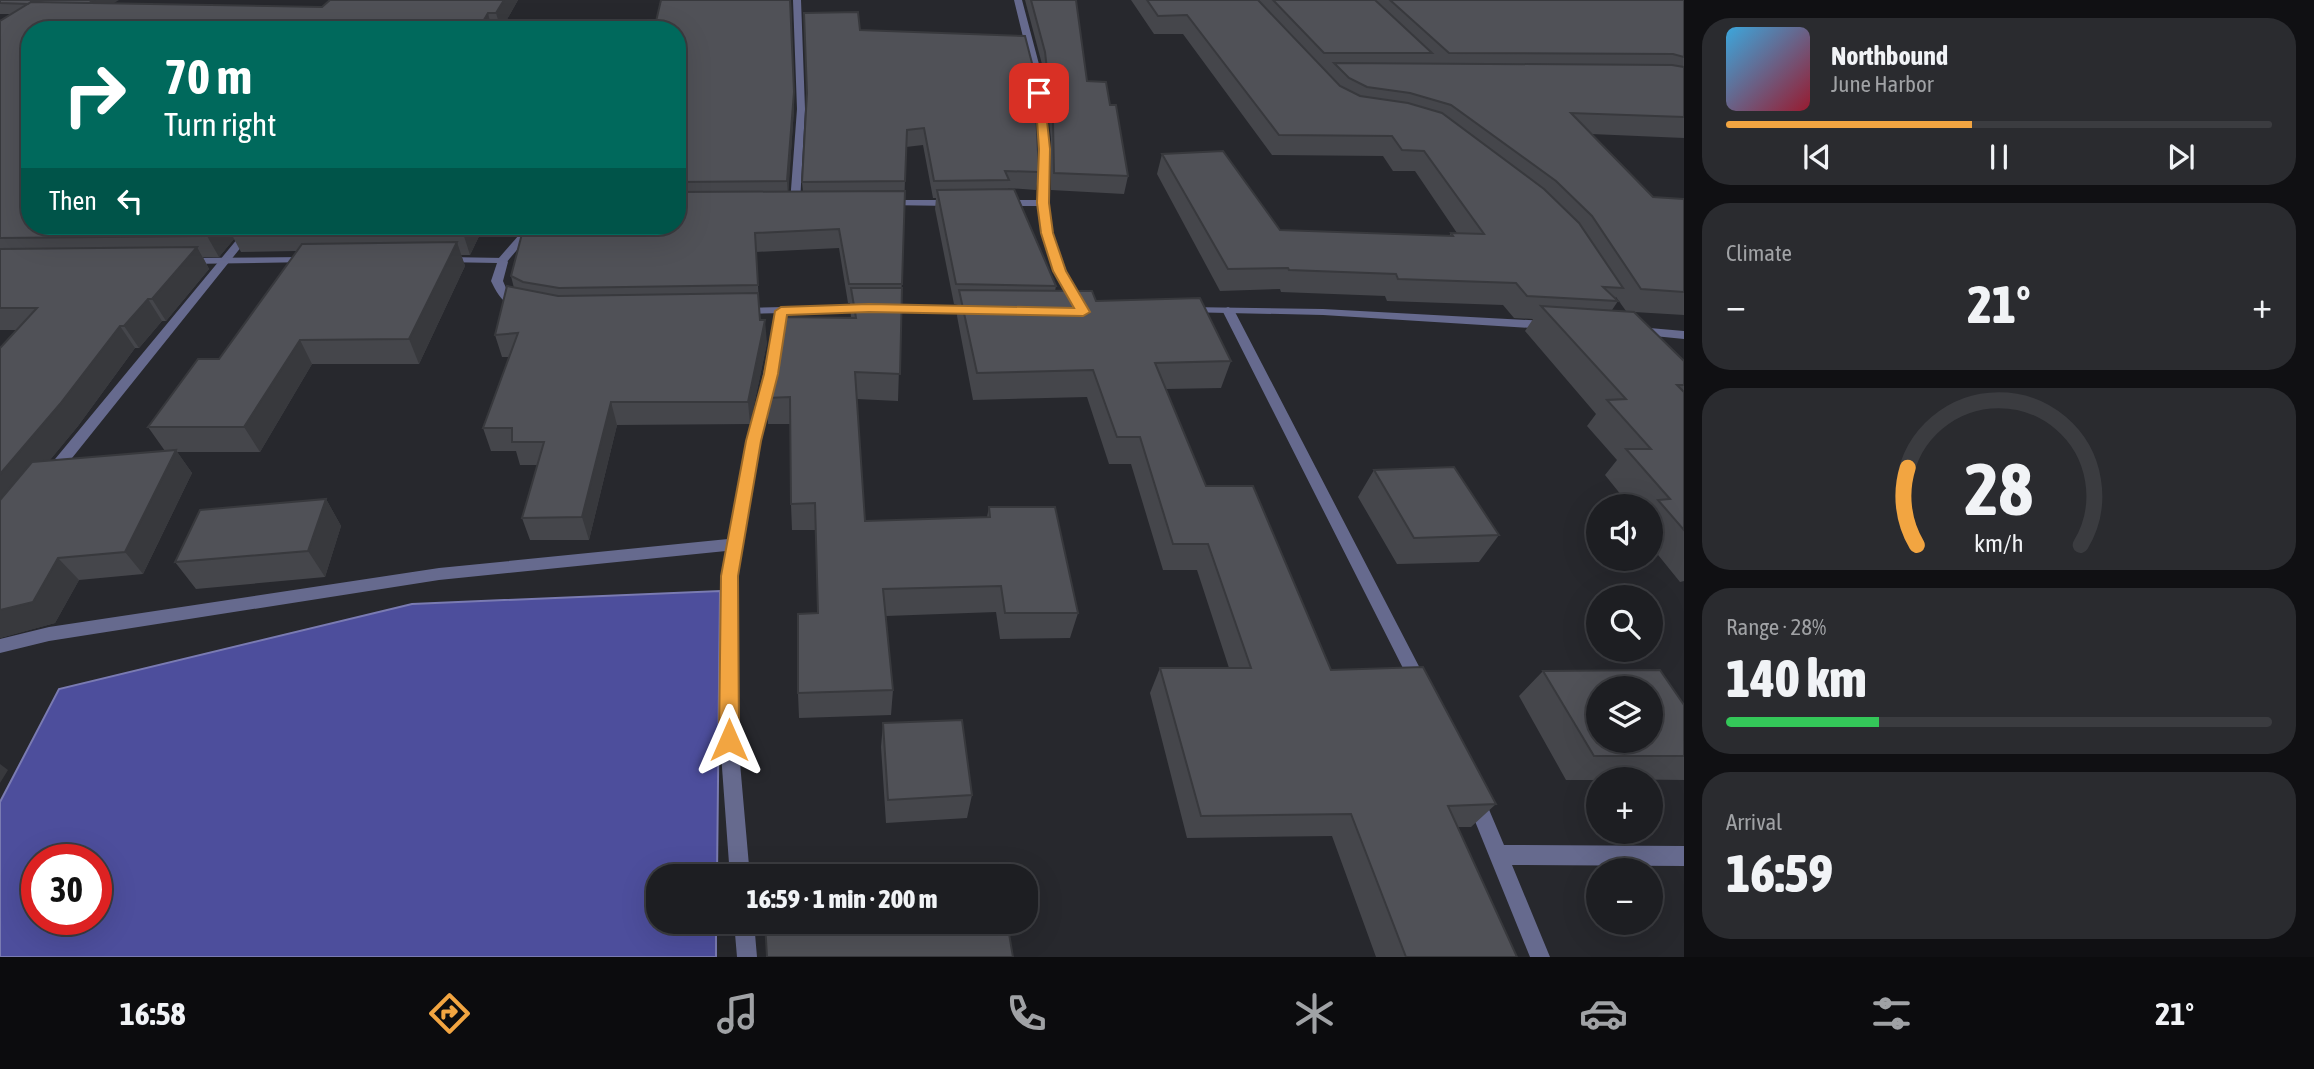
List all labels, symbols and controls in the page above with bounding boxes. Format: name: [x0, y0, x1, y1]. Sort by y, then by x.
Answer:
text: Northbound: [1831, 41, 1948, 71]
text: 70 m: [164, 48, 252, 104]
icon: right: [49, 49, 140, 140]
pin: [1009, 63, 1069, 123]
text: June Harbor: [1831, 71, 1934, 97]
icon: arrive: [1020, 74, 1058, 112]
text: Turn right: [164, 106, 277, 143]
icon: previous: [1798, 138, 1836, 176]
icon: pause: [1980, 138, 2018, 176]
icon: next: [2162, 138, 2200, 176]
icon: left: [111, 182, 149, 220]
text: Then: [49, 186, 97, 216]
text: Climate: [1726, 240, 1792, 266]
text: 21°: [1967, 274, 2031, 334]
text: −: [1726, 283, 1746, 326]
text: +: [2252, 283, 2272, 326]
text: 28: [1965, 447, 2033, 530]
map controls: [1586, 494, 1663, 935]
button: sound: [1586, 494, 1663, 571]
text: km/h: [1974, 528, 2024, 556]
button: search: [1586, 585, 1663, 662]
text: Range · 28%: [1726, 614, 1826, 640]
text: 140 km: [1726, 648, 1867, 708]
button: layers: [1586, 676, 1663, 753]
position arrow: [692, 703, 766, 777]
button: +: [1586, 767, 1663, 844]
text: Arrival: [1726, 809, 1782, 835]
text: 16:59: [1726, 843, 1833, 903]
speed limit sign: 30: [21, 844, 112, 935]
button: −: [1586, 858, 1663, 935]
text: 16:59 · 1 min · 200 m: [747, 884, 937, 914]
icon: directions: [425, 989, 474, 1038]
icon: music: [713, 989, 762, 1038]
icon: phone: [1002, 989, 1051, 1038]
icon: climate: [1290, 989, 1339, 1038]
icon: car: [1579, 989, 1628, 1038]
icon: filters: [1867, 989, 1916, 1038]
text: 16:58: [120, 995, 186, 1032]
text: 21°: [2155, 995, 2194, 1032]

